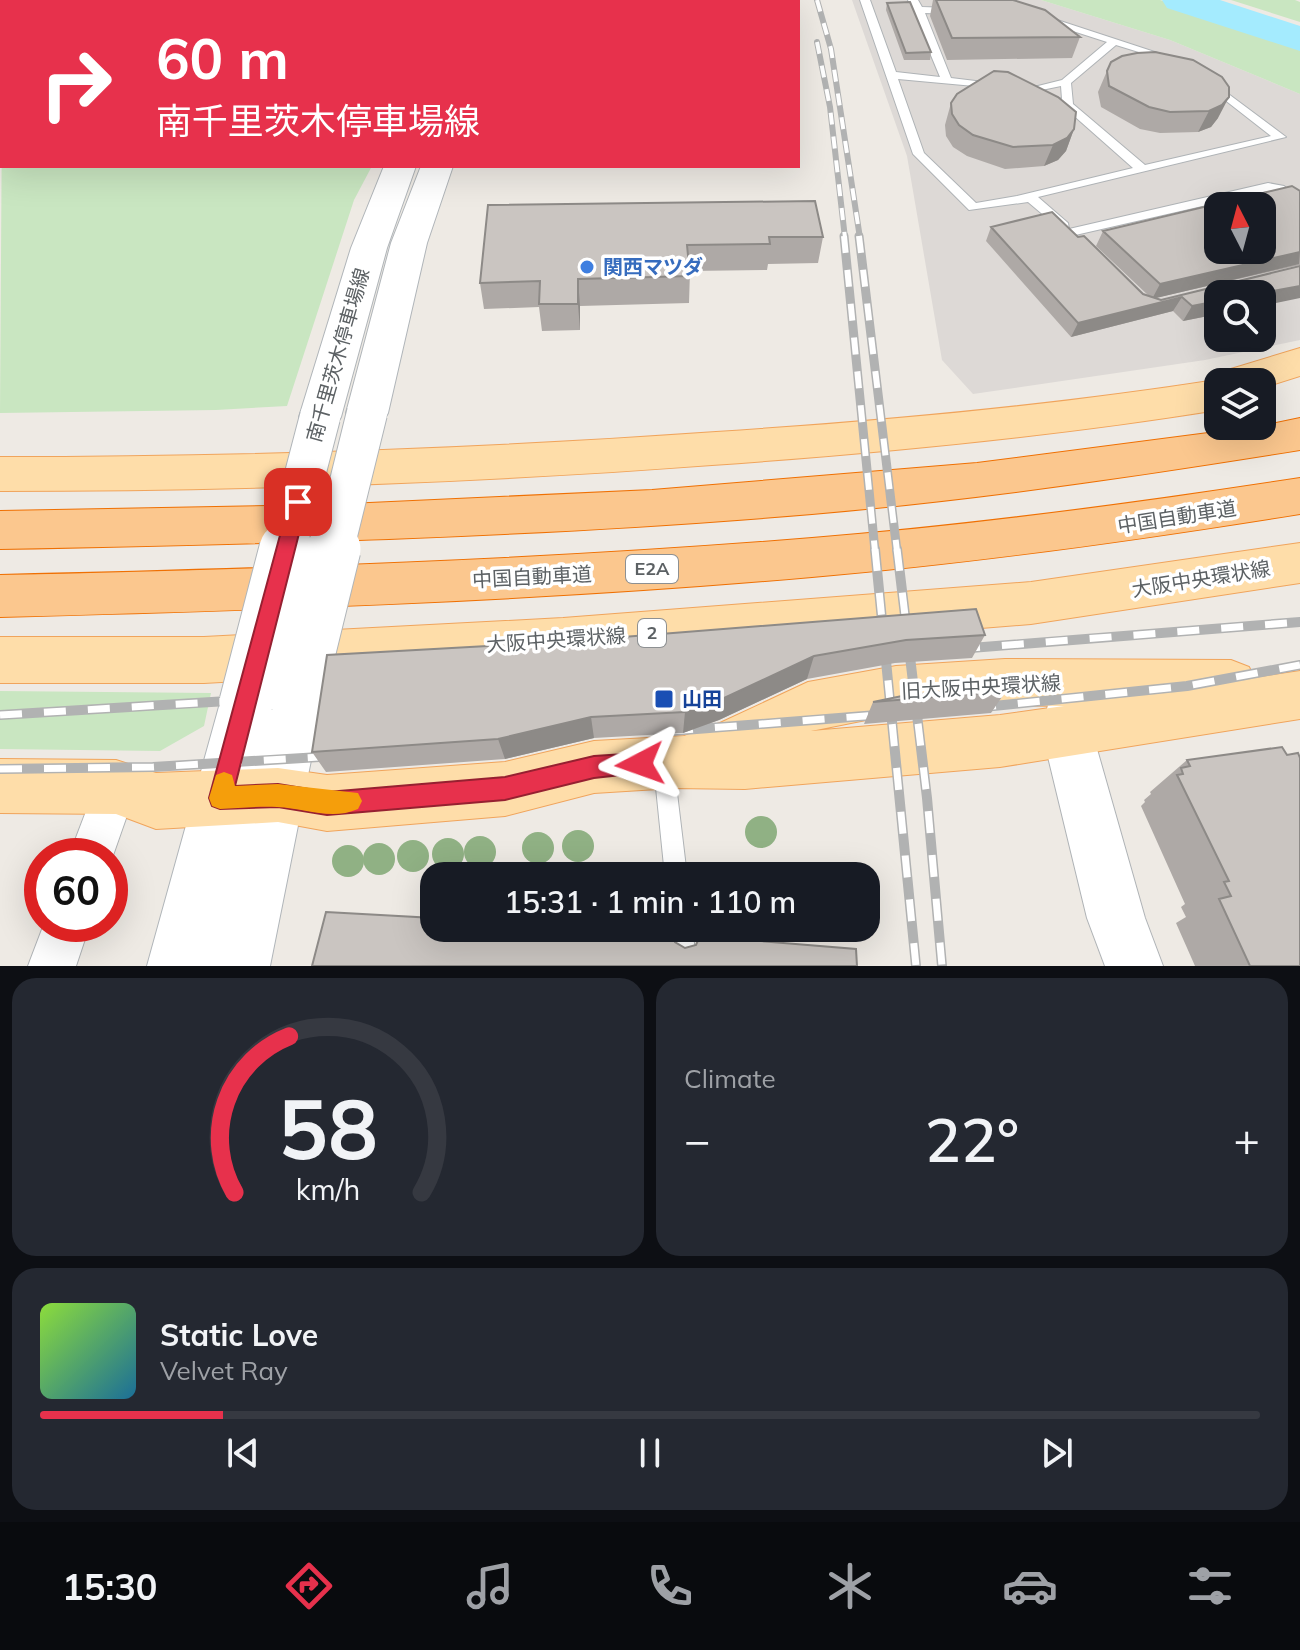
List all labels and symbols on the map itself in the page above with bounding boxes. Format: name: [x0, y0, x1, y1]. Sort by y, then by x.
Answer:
north arrow: [1204, 192, 1276, 264]
place label: 関西マツダ: [603, 254, 703, 279]
marker: 関西マツダ: [578, 258, 596, 276]
street label: 南千里茨木停車場線: [301, 265, 374, 445]
pin: [264, 468, 332, 536]
street label: 中国自動車道: [1116, 495, 1238, 538]
road number: E2A: [626, 555, 678, 583]
street label: 大阪中央環状線: [1130, 555, 1272, 602]
street label: 中国自動車道: [471, 561, 593, 592]
road number: 2: [638, 619, 666, 647]
street label: 大阪中央環状線: [485, 622, 627, 657]
street label: 旧大阪中央環状線: [900, 670, 1062, 703]
place label: 山田: [682, 686, 722, 711]
marker: 山田: [653, 688, 675, 710]
position arrow: [598, 722, 682, 806]
speed limit sign: 60: [24, 838, 128, 942]

